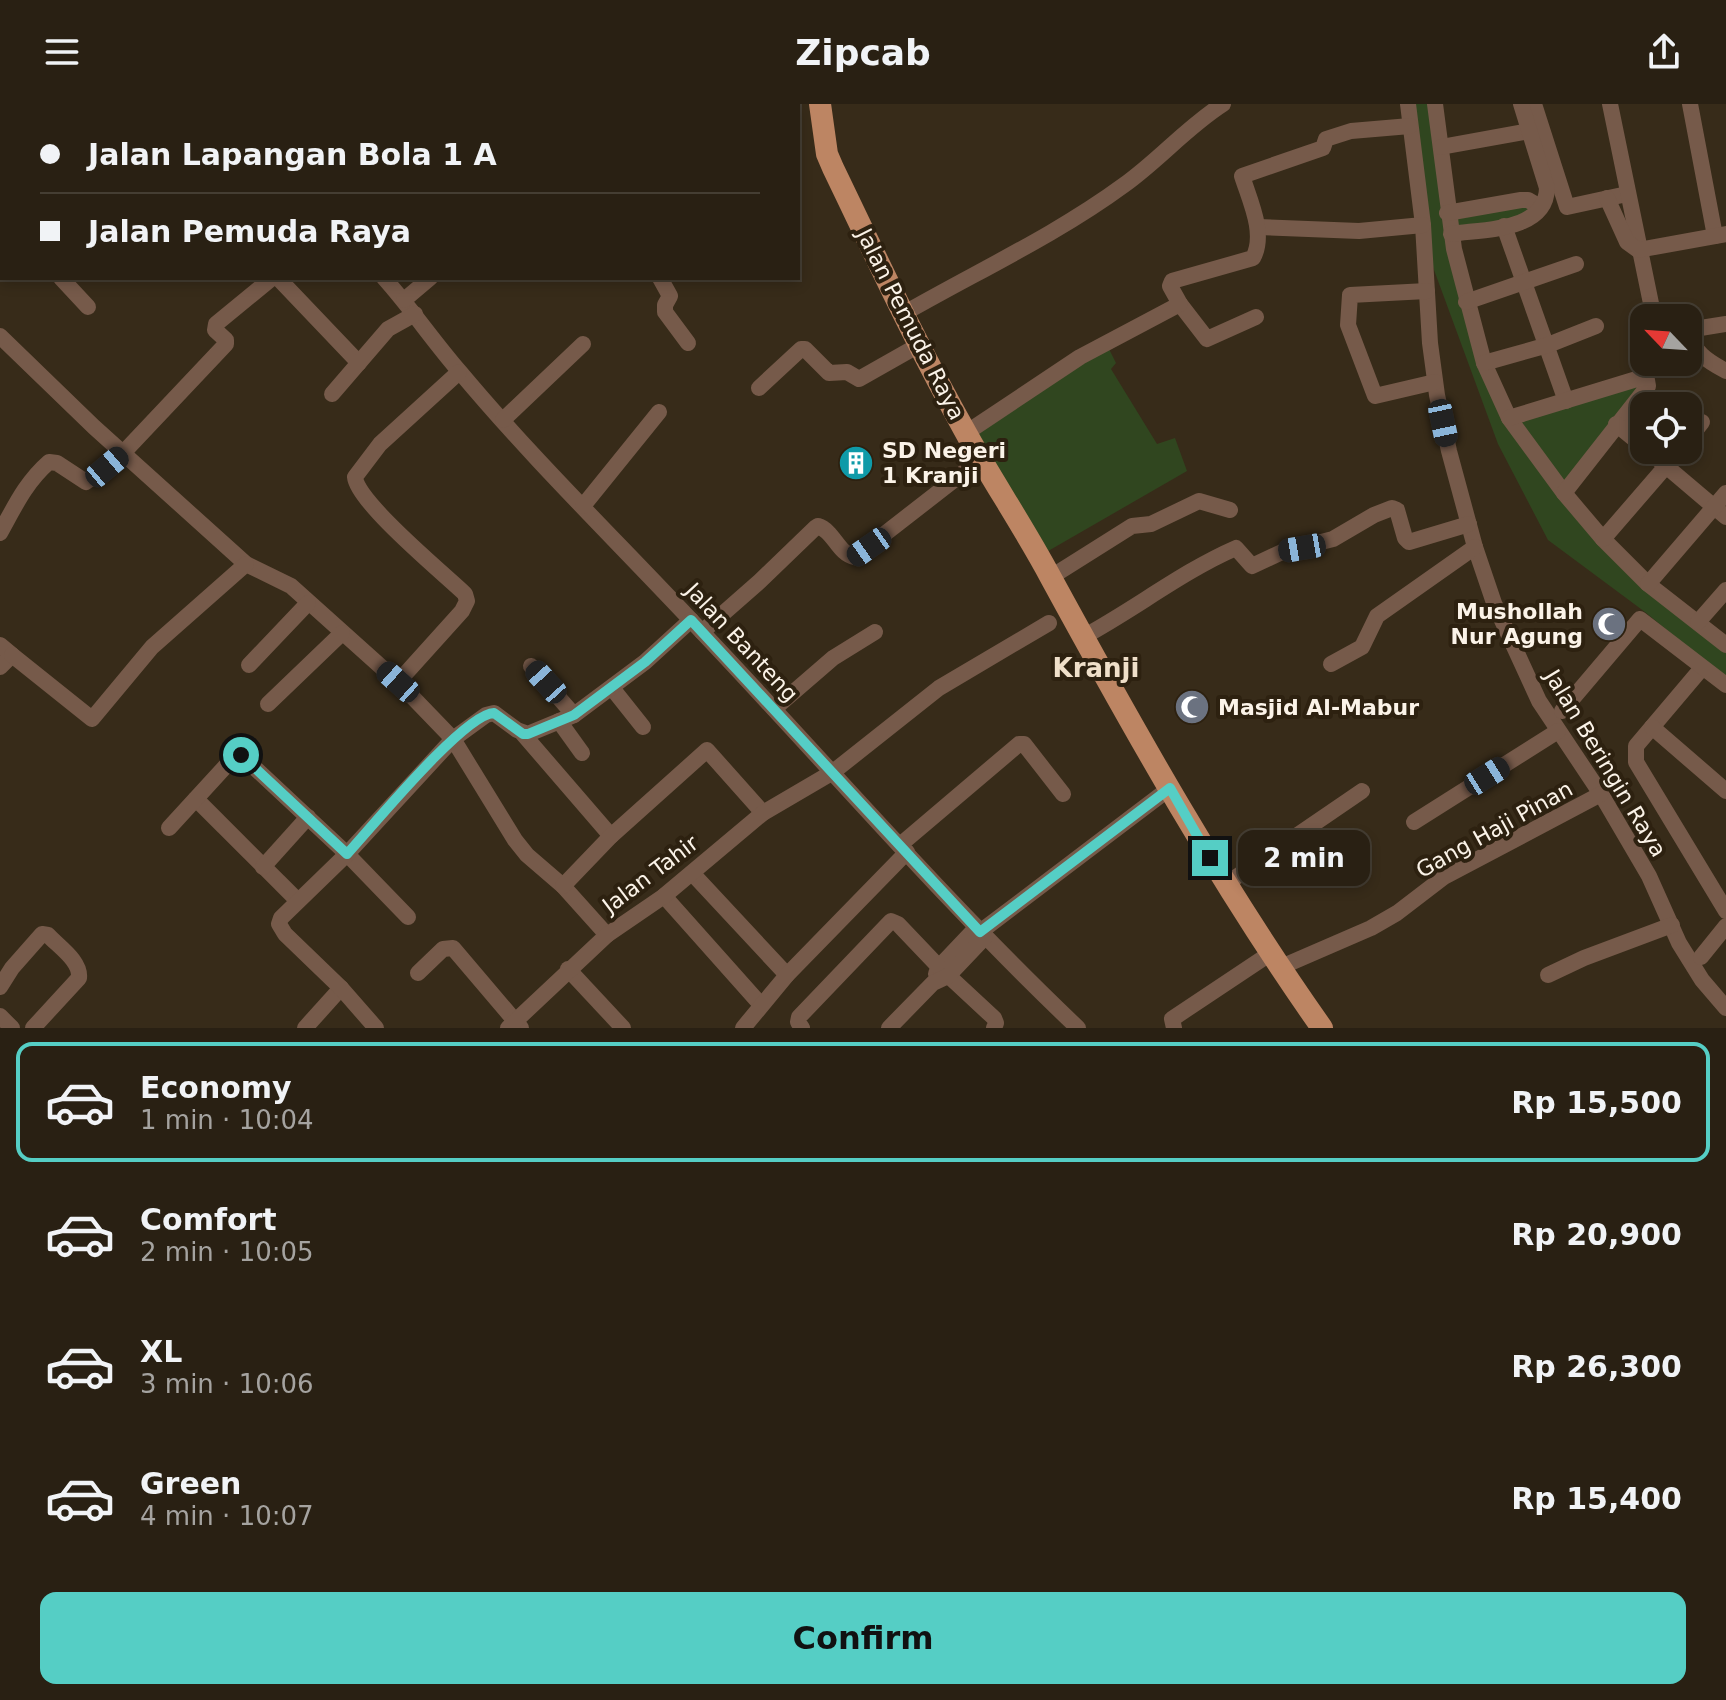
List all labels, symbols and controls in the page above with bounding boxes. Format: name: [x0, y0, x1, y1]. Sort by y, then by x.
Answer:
icon: menu: [40, 30, 84, 74]
icon: share: [1642, 30, 1686, 74]
text: Zipcab: [795, 32, 931, 73]
text: Jalan Lapangan Bola 1 A: [88, 137, 497, 172]
text: Jalan Pemuda Raya: [88, 214, 411, 249]
street label: Jalan Pemuda Raya: [851, 223, 970, 424]
north arrow: [1630, 304, 1702, 376]
map controls: [1630, 304, 1702, 464]
button: locate: [1630, 392, 1702, 464]
car: [1426, 397, 1460, 449]
place label: SD Negeri 1 Kranji: [882, 438, 1006, 488]
car: [81, 442, 133, 492]
building icon: SD Negeri 1 Kranji: [837, 444, 875, 482]
car: [842, 523, 896, 571]
car: [1276, 532, 1328, 564]
street label: Jalan Banteng: [679, 576, 803, 707]
place label: Mushollah Nur Agung: [1451, 599, 1583, 649]
mosque icon: Mushollah Nur Agung: [1590, 605, 1628, 643]
district label: Kranji: [1053, 653, 1139, 683]
car: [521, 656, 571, 708]
car: [372, 657, 424, 707]
street label: Jalan Beringin Raya: [1539, 663, 1671, 861]
mosque icon: Masjid Al-Mabur: [1173, 688, 1211, 726]
place label: Masjid Al-Mabur: [1218, 695, 1419, 720]
route start: [223, 737, 259, 773]
car: [1460, 753, 1514, 799]
street label: Gang Haji Pinan: [1412, 776, 1577, 883]
street label: Jalan Tahir: [596, 830, 704, 920]
callout: 2 min: [1238, 830, 1370, 886]
route end: [1192, 840, 1228, 876]
text: 2 min: [1263, 843, 1345, 873]
icon: car: [44, 1066, 116, 1138]
text: Economy: [140, 1070, 292, 1105]
text: Rp 15,500: [1511, 1085, 1682, 1120]
text: 1 min · 10:04: [140, 1105, 314, 1135]
icon: car: [44, 1198, 116, 1270]
text: Comfort: [140, 1202, 277, 1237]
text: Rp 20,900: [1511, 1217, 1682, 1252]
text: 2 min · 10:05: [140, 1237, 314, 1267]
icon: car: [44, 1330, 116, 1402]
text: XL: [140, 1334, 182, 1369]
text: Rp 26,300: [1511, 1349, 1682, 1384]
text: 3 min · 10:06: [140, 1369, 314, 1399]
icon: car: [44, 1462, 116, 1534]
text: Green: [140, 1466, 241, 1501]
text: Rp 15,400: [1511, 1481, 1682, 1516]
text: 4 min · 10:07: [140, 1501, 314, 1531]
button: Confirm: [40, 1592, 1686, 1684]

